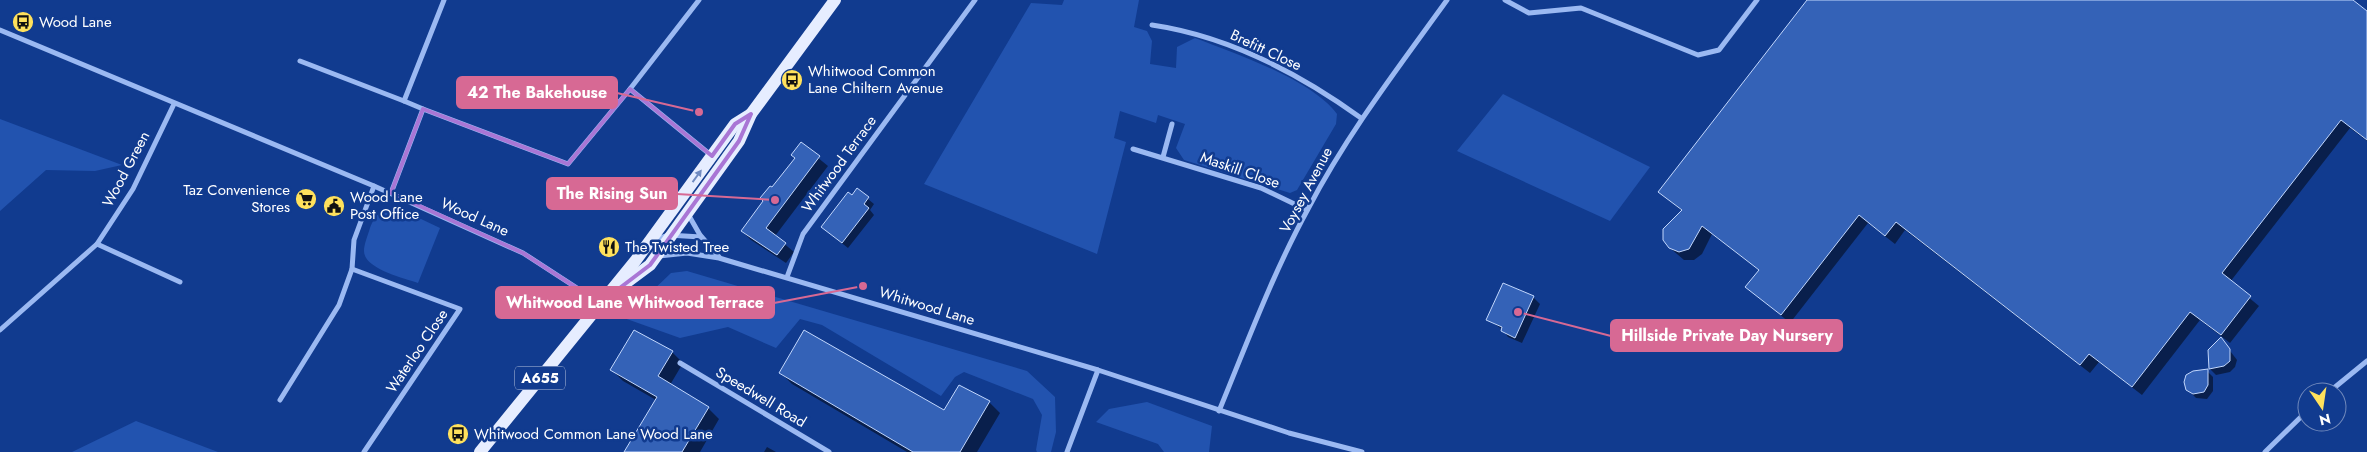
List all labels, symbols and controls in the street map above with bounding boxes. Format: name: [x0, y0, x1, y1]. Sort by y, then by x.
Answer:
bus stop icon: Wood Lane: [11, 10, 35, 34]
place label: Wood Lane: [39, 11, 112, 33]
street label: Brefitt Close: [1227, 24, 1306, 76]
place label: Whitwood Common Lane Chiltern Avenue: [808, 60, 943, 99]
bus stop icon: Whitwood Common Lane Chiltern Avenue: [780, 68, 804, 92]
callout: 42 The Bakehouse: [457, 77, 617, 108]
text: 42 The Bakehouse: [467, 81, 607, 104]
street label: Whitwood Terrace: [796, 111, 882, 217]
street label: Wood Green: [97, 127, 155, 211]
street label: Voysey Avenue: [1274, 143, 1338, 237]
street label: Maskill Close: [1197, 146, 1283, 194]
one-way arrow: [692, 169, 702, 183]
callout: The Rising Sun: [547, 178, 677, 209]
place label: Taz Convenience Stores: [183, 179, 290, 218]
text: The Rising Sun: [557, 182, 667, 205]
place label: Wood Lane Post Office: [350, 186, 423, 225]
supermarket icon: Taz Convenience Stores: [294, 187, 318, 211]
street label: Wood Lane: [437, 192, 513, 242]
public building icon: Wood Lane Post Office: [322, 194, 346, 218]
restaurant icon: The Twisted Tree: [597, 235, 621, 259]
place label: The Twisted Tree: [625, 236, 730, 258]
street label: Whitwood Lane: [876, 281, 978, 331]
callout: Whitwood Lane Whitwood Terrace: [496, 287, 774, 318]
text: Whitwood Lane Whitwood Terrace: [506, 291, 764, 314]
street label: Waterloo Close: [381, 304, 453, 397]
callout: Hillside Private Day Nursery: [1611, 320, 1842, 351]
text: Hillside Private Day Nursery: [1621, 324, 1834, 347]
street label: Speedwell Road: [712, 361, 810, 433]
road number: A655: [515, 366, 565, 389]
north arrow: [2297, 382, 2347, 432]
text: N: [2317, 409, 2333, 431]
bus stop icon: Whitwood Common Lane Wood Lane: [446, 422, 470, 446]
place label: Whitwood Common Lane Wood Lane: [474, 423, 713, 445]

